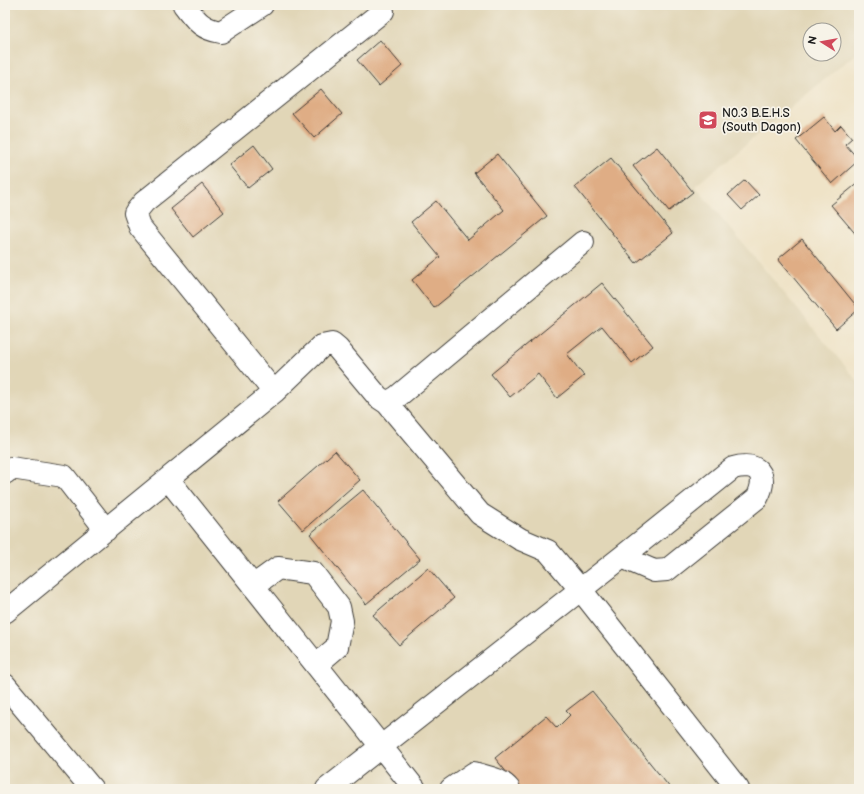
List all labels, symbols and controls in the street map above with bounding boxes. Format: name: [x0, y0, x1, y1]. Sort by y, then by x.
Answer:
north arrow: [802, 22, 842, 62]
text: N: [806, 35, 820, 45]
place label: N0.3 B.E.H.S (South Dagon): [722, 106, 801, 135]
school or university icon: N0.3 B.E.H.S (South Dagon): [697, 109, 719, 131]

